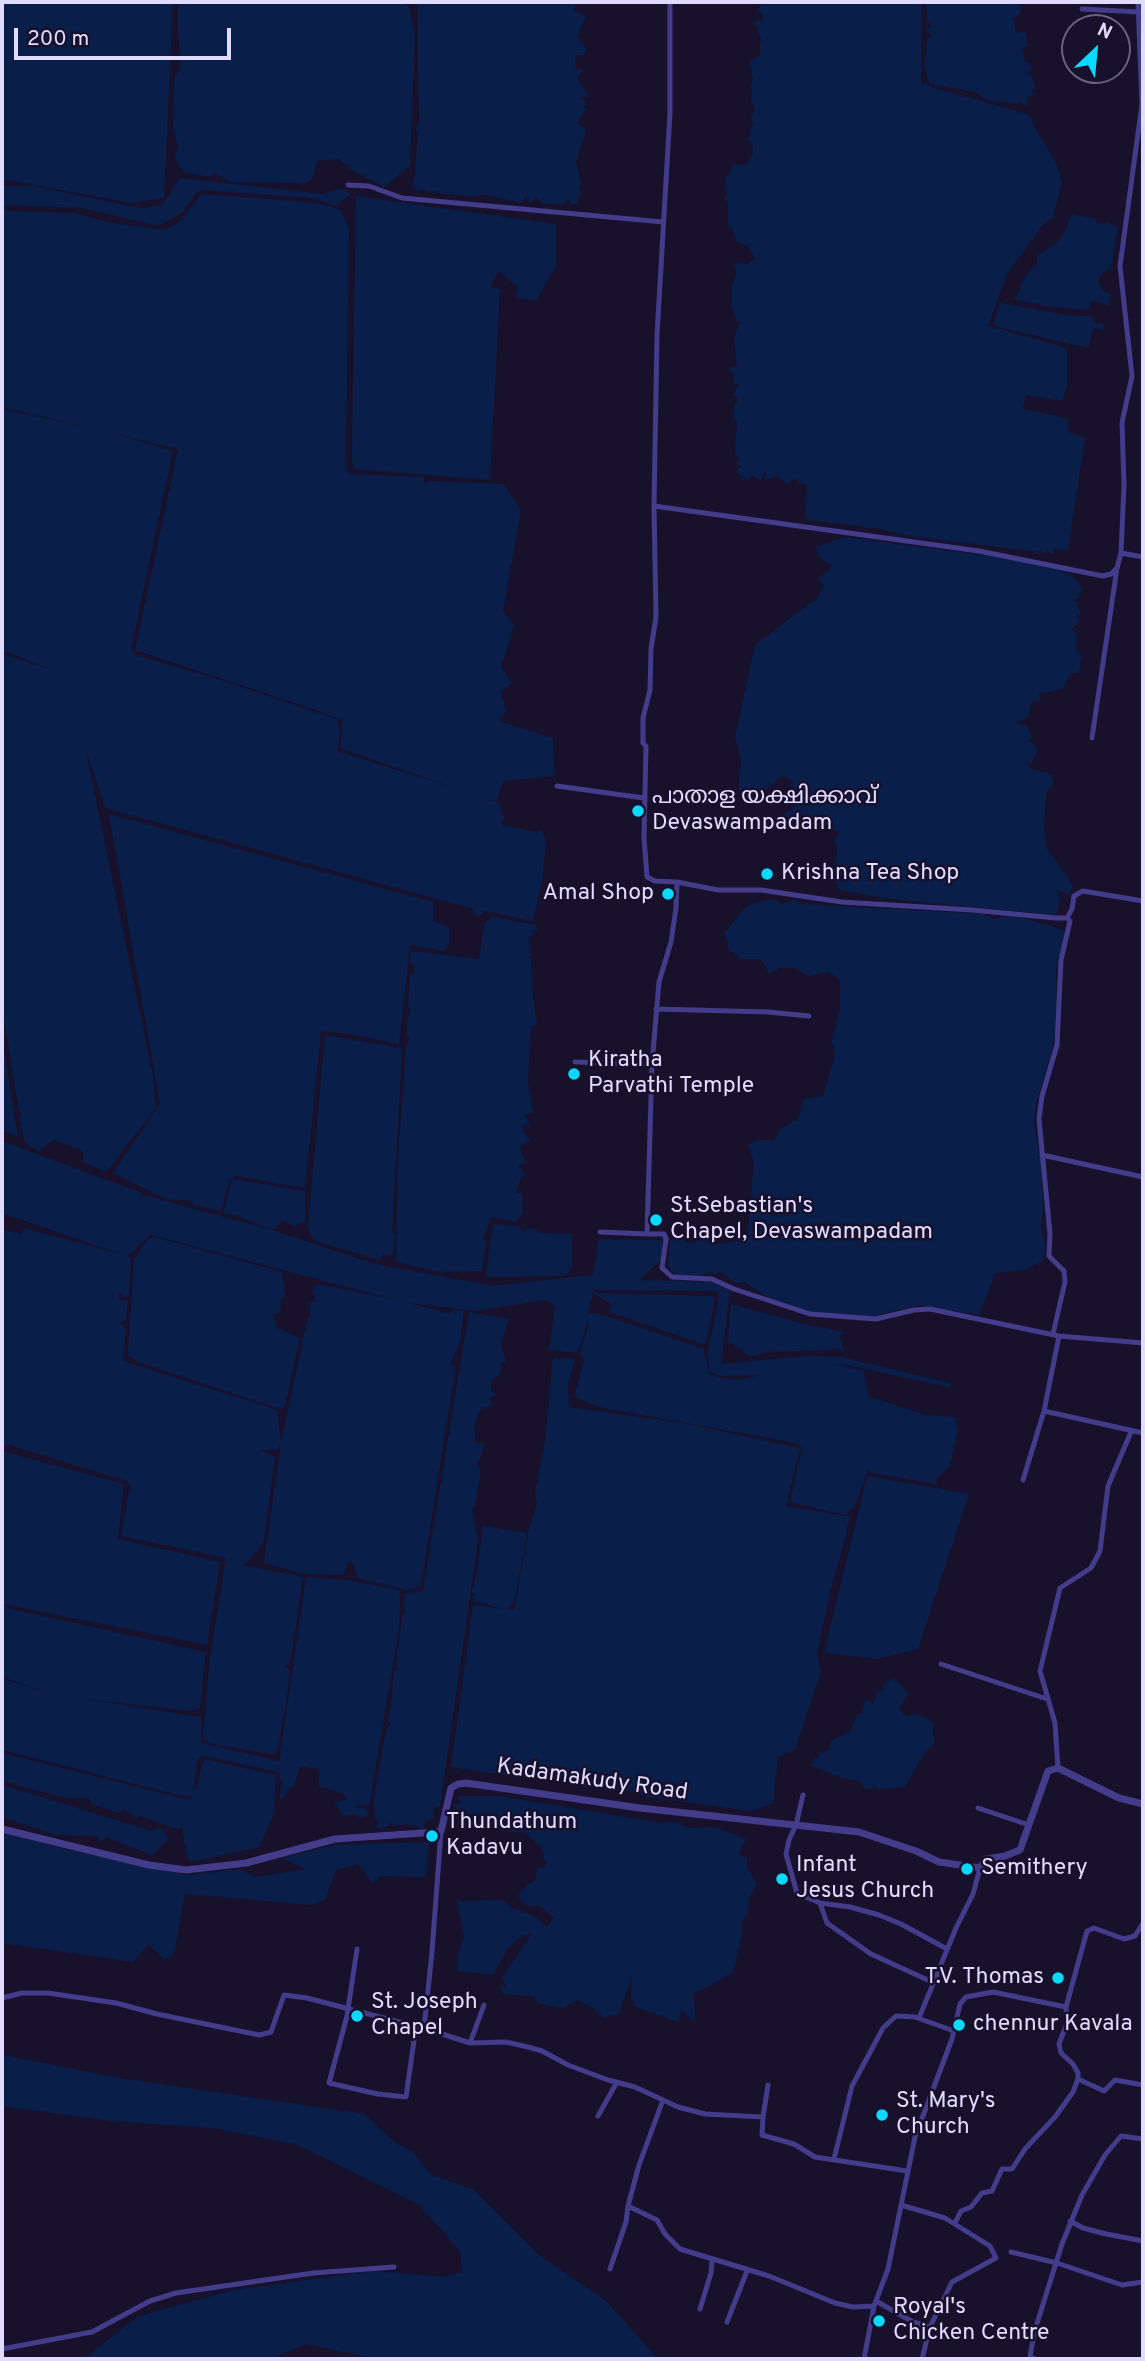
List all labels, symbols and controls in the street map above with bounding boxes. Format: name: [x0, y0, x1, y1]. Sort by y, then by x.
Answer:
scale bar: [18, 14, 234, 58]
north arrow: [1061, 14, 1131, 84]
text: N: [1093, 18, 1116, 46]
text: 200 m: [27, 26, 89, 53]
place label: പാതാള യക്ഷിക്കാവ് Devaswampadam: [652, 784, 877, 838]
marker: പാതാള യക്ഷിക്കാവ് Devaswampadam: [630, 803, 646, 819]
place label: Krishna Tea Shop: [781, 860, 959, 888]
marker: Krishna Tea Shop: [759, 866, 775, 882]
place label: Amal Shop: [542, 880, 654, 908]
marker: Amal Shop: [660, 886, 676, 902]
place label: Kiratha Parvathi Temple: [588, 1047, 754, 1101]
marker: Kiratha Parvathi Temple: [566, 1066, 582, 1082]
place label: St.Sebastian's Chapel, Devaswampadam: [670, 1193, 933, 1247]
marker: St.Sebastian's Chapel, Devaswampadam: [648, 1212, 664, 1228]
street label: Kadamakudy Road: [495, 1754, 689, 1808]
place label: Thundathum Kadavu: [446, 1809, 577, 1863]
marker: Thundathum Kadavu: [424, 1828, 440, 1844]
place label: Infant Jesus Church: [796, 1852, 934, 1906]
place label: Semithery: [981, 1855, 1088, 1883]
marker: Semithery: [959, 1861, 975, 1877]
marker: Infant Jesus Church: [774, 1871, 790, 1887]
place label: T.V. Thomas: [925, 1964, 1044, 1992]
marker: T.V. Thomas: [1050, 1970, 1066, 1986]
place label: St. Joseph Chapel: [371, 1989, 478, 2043]
marker: St. Joseph Chapel: [349, 2008, 365, 2024]
place label: chennur Kavala: [973, 2011, 1132, 2039]
marker: chennur Kavala: [951, 2017, 967, 2033]
place label: St. Mary's Church: [896, 2088, 996, 2142]
marker: St. Mary's Church: [874, 2107, 890, 2123]
place label: Royal's Chicken Centre: [893, 2294, 1049, 2348]
marker: Royal's Chicken Centre: [871, 2313, 887, 2329]

